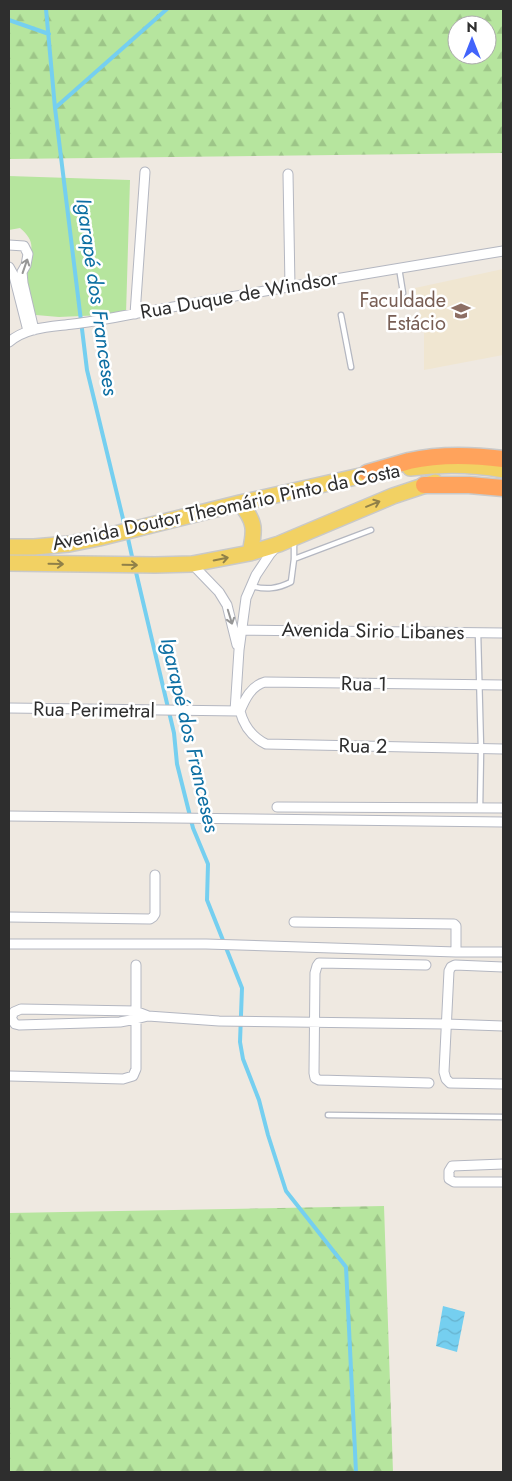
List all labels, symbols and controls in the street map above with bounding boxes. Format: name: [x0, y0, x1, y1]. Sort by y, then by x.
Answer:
north arrow: [447, 15, 497, 65]
text: N: [466, 17, 478, 37]
water label: Igarapé dos Franceses: [68, 196, 126, 398]
one-way arrow: [21, 259, 30, 274]
street label: Rua Duque de Windsor: [138, 263, 340, 327]
place label: Faculdade Estácio: [360, 286, 446, 338]
school or university icon: Faculdade Estácio: [450, 300, 472, 322]
street label: Avenida Doutor Theomário Pinto da Costa: [49, 456, 403, 558]
one-way arrow: [365, 498, 380, 508]
one-way arrow: [213, 554, 229, 563]
one-way arrow: [48, 559, 64, 569]
one-way arrow: [122, 560, 138, 570]
one-way arrow: [226, 609, 236, 625]
street label: Avenida Sirio Libanes: [281, 615, 465, 647]
water label: Igarapé dos Franceses: [153, 635, 227, 836]
street label: Rua 1: [341, 669, 387, 699]
street label: Rua Perimetral: [33, 694, 155, 726]
street label: Rua 2: [338, 731, 388, 761]

